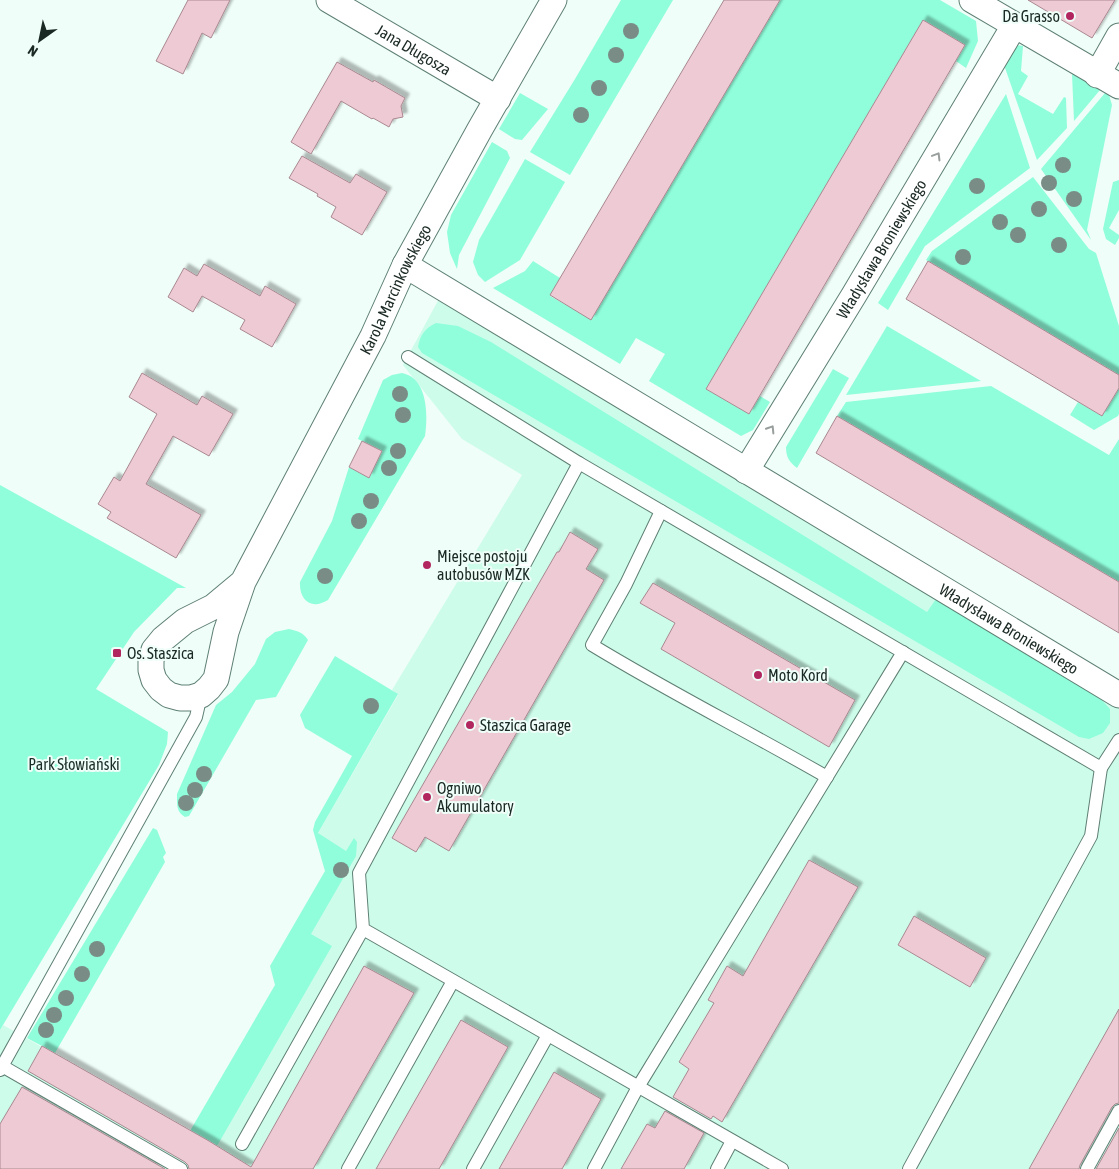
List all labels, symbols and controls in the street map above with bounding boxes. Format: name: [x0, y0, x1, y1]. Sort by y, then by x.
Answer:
place label: Da Grasso: [1002, 7, 1060, 25]
marker: Da Grasso: [1064, 10, 1076, 22]
north arrow: [15, 15, 65, 65]
street label: Jana Długosza: [373, 21, 454, 79]
text: N: [25, 42, 41, 60]
one-way arrow: [931, 152, 941, 161]
street label: Władysława Broniewskiego: [833, 176, 930, 322]
street label: Karola Marcinkowskiego: [356, 221, 435, 357]
one-way arrow: [765, 426, 775, 435]
place label: Miejsce postoju autobusów MZK: [437, 547, 530, 583]
marker: Miejsce postoju autobusów MZK: [421, 559, 433, 571]
street label: Władysława Broniewskiego: [936, 580, 1082, 677]
place label: Os. Staszica: [127, 644, 194, 662]
marker: Os. Staszica: [111, 647, 123, 659]
place label: Moto Kord: [768, 666, 828, 684]
marker: Moto Kord: [752, 669, 764, 681]
place label: Staszica Garage: [480, 716, 571, 735]
marker: Staszica Garage: [464, 719, 476, 731]
park label: Park Słowiański: [28, 755, 120, 773]
place label: Ogniwo Akumulatory: [437, 779, 514, 816]
marker: Ogniwo Akumulatory: [421, 791, 433, 803]

